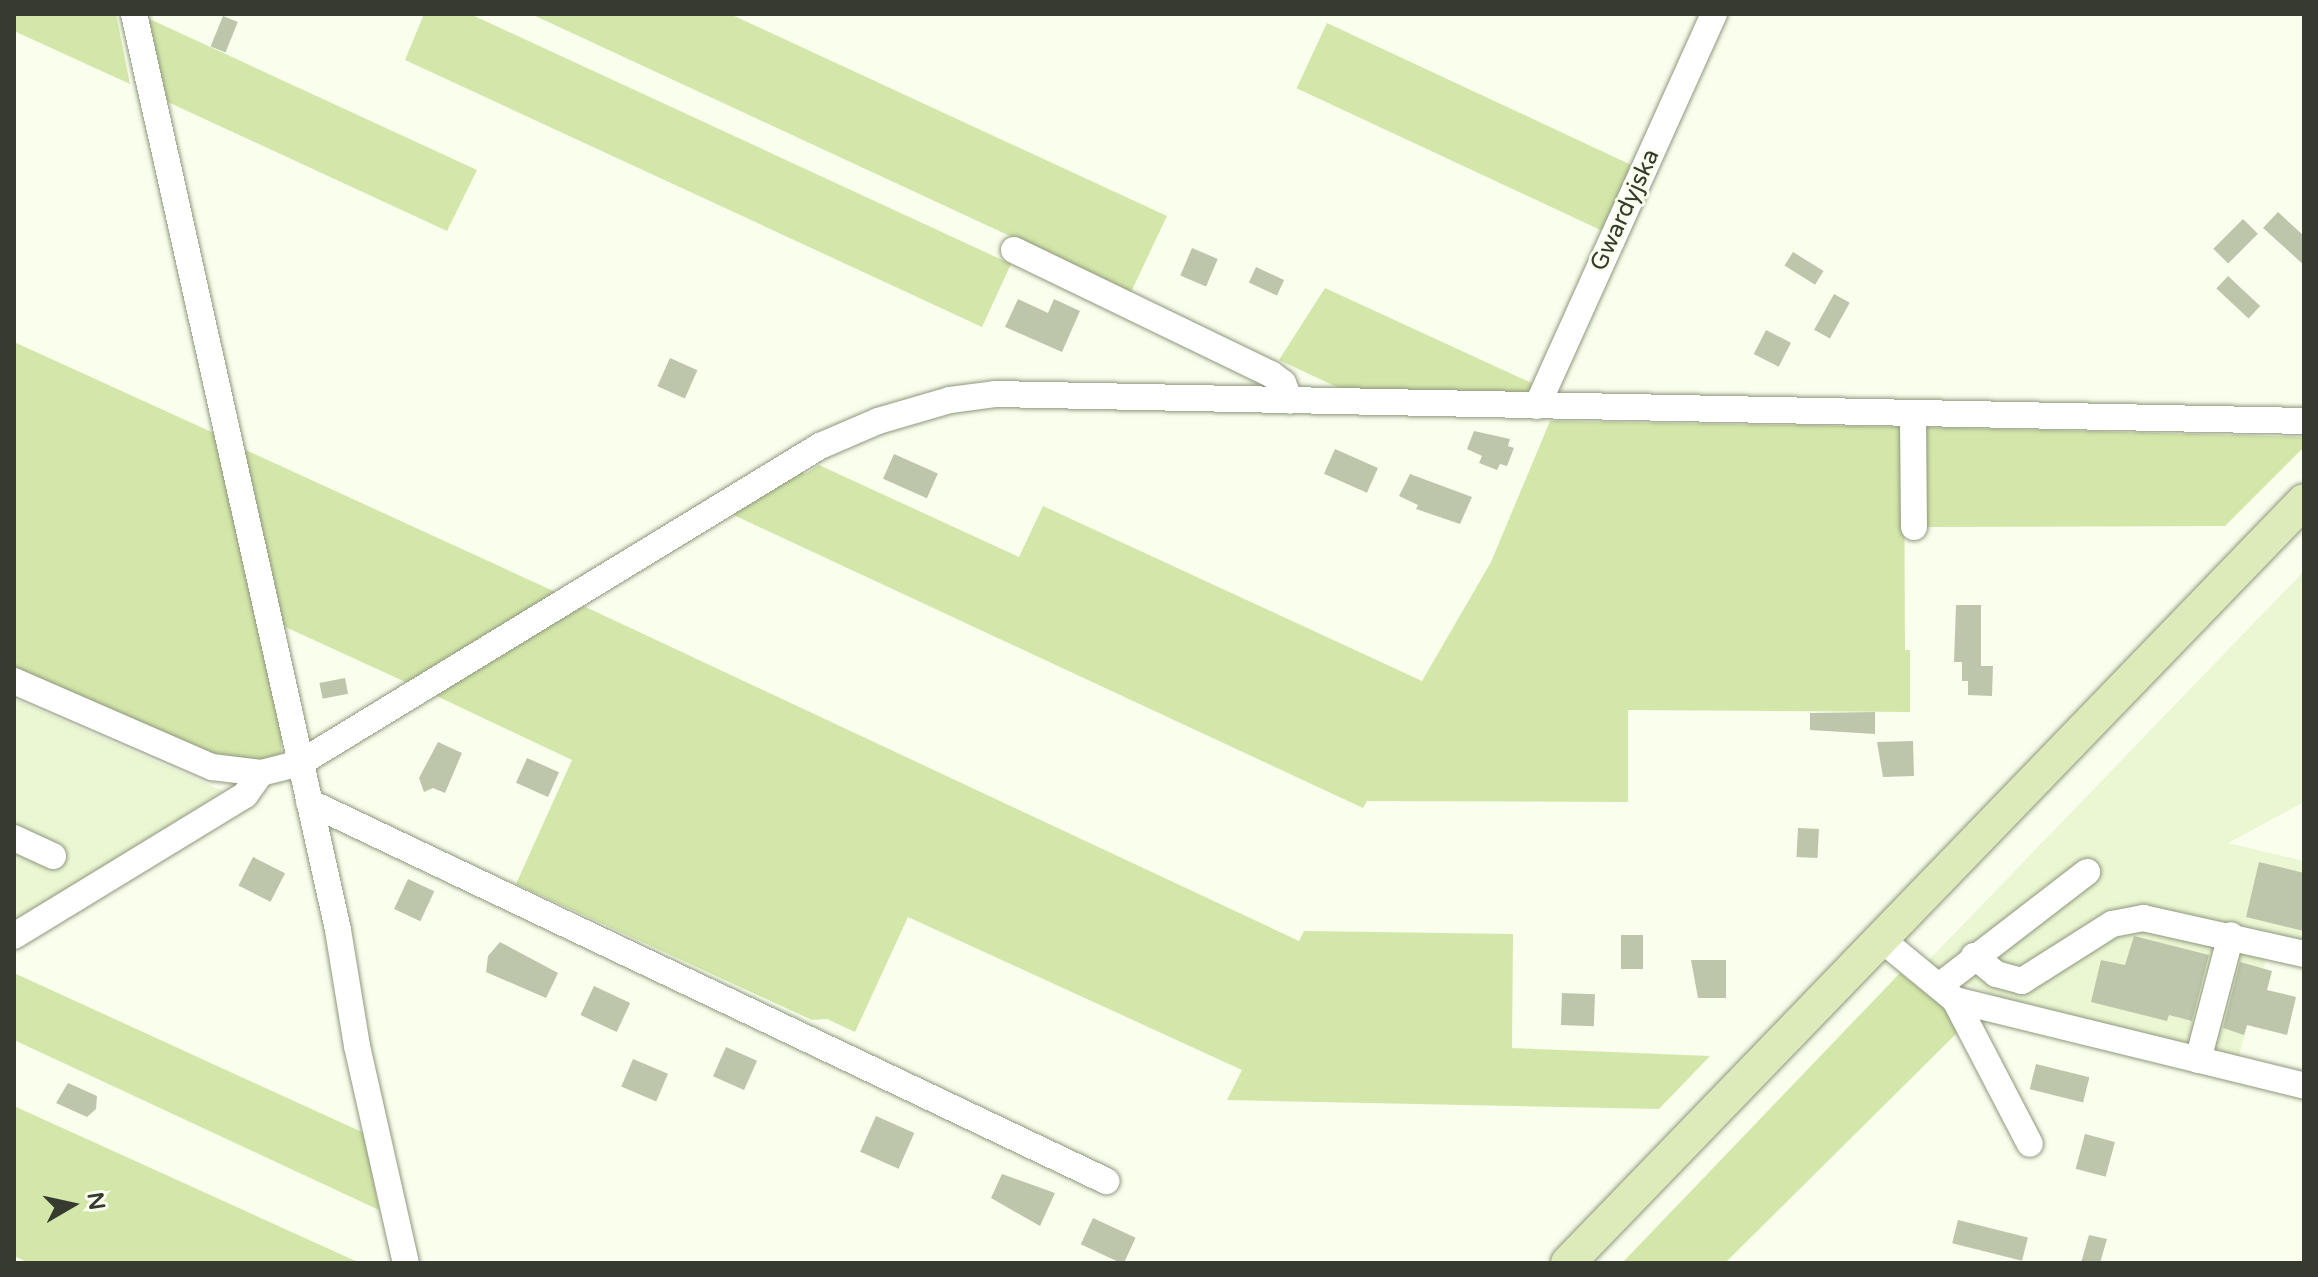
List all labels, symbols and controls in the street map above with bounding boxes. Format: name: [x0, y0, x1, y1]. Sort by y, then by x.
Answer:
street label: Gwardyjska: [1584, 144, 1666, 276]
north arrow: [32, 1165, 112, 1245]
text: N: [81, 1190, 110, 1212]

